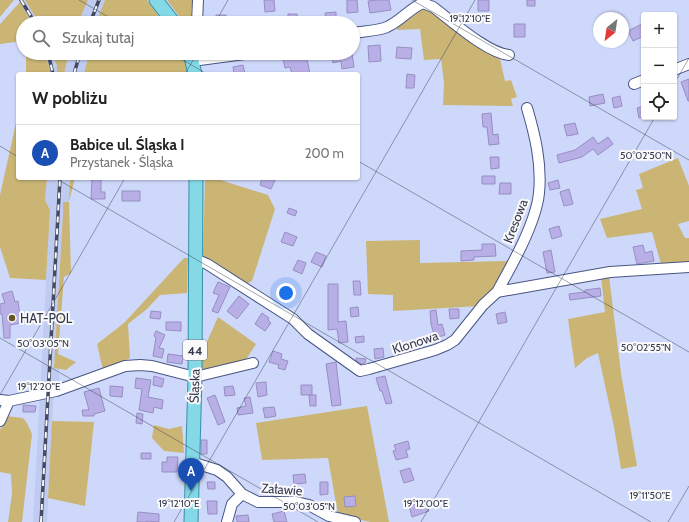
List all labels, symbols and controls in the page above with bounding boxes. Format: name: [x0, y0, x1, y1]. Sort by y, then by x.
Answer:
text: 19°12'10"E: [449, 12, 491, 25]
north arrow: [593, 12, 629, 48]
map controls: [641, 12, 677, 120]
button: +: [641, 12, 677, 48]
search box: [16, 16, 360, 60]
icon: search: [30, 27, 52, 49]
text: Szukaj tutaj: [62, 29, 134, 47]
button: −: [641, 48, 677, 84]
button: locate: [641, 84, 677, 120]
text: W pobliżu: [32, 88, 107, 108]
text: Babice ul. Śląska I: [70, 136, 185, 154]
text: A: [41, 145, 49, 161]
text: 200 m: [305, 145, 344, 161]
text: 50°02'50"N: [620, 149, 672, 162]
text: Przystanek · Śląska: [70, 154, 173, 170]
street label: Kresowa: [499, 196, 531, 245]
your location: [276, 283, 296, 303]
place label: HAT-POL: [20, 310, 73, 326]
marker: HAT-POL: [7, 313, 17, 323]
street label: Klonowa: [390, 327, 441, 357]
text: 50°03'05"N: [17, 337, 69, 350]
road number: 44: [183, 340, 207, 360]
text: 50°02'55"N: [621, 341, 671, 354]
street label: Śląska: [185, 368, 203, 403]
text: 19°12'20"E: [17, 380, 61, 393]
pin: A: [178, 458, 204, 491]
street label: Załawie: [261, 480, 303, 498]
text: 19°11'50"E: [629, 489, 671, 502]
text: 19°12'10"E: [158, 497, 200, 510]
text: 19°12'00"E: [404, 497, 449, 510]
text: 50°03'05"N: [283, 500, 335, 513]

